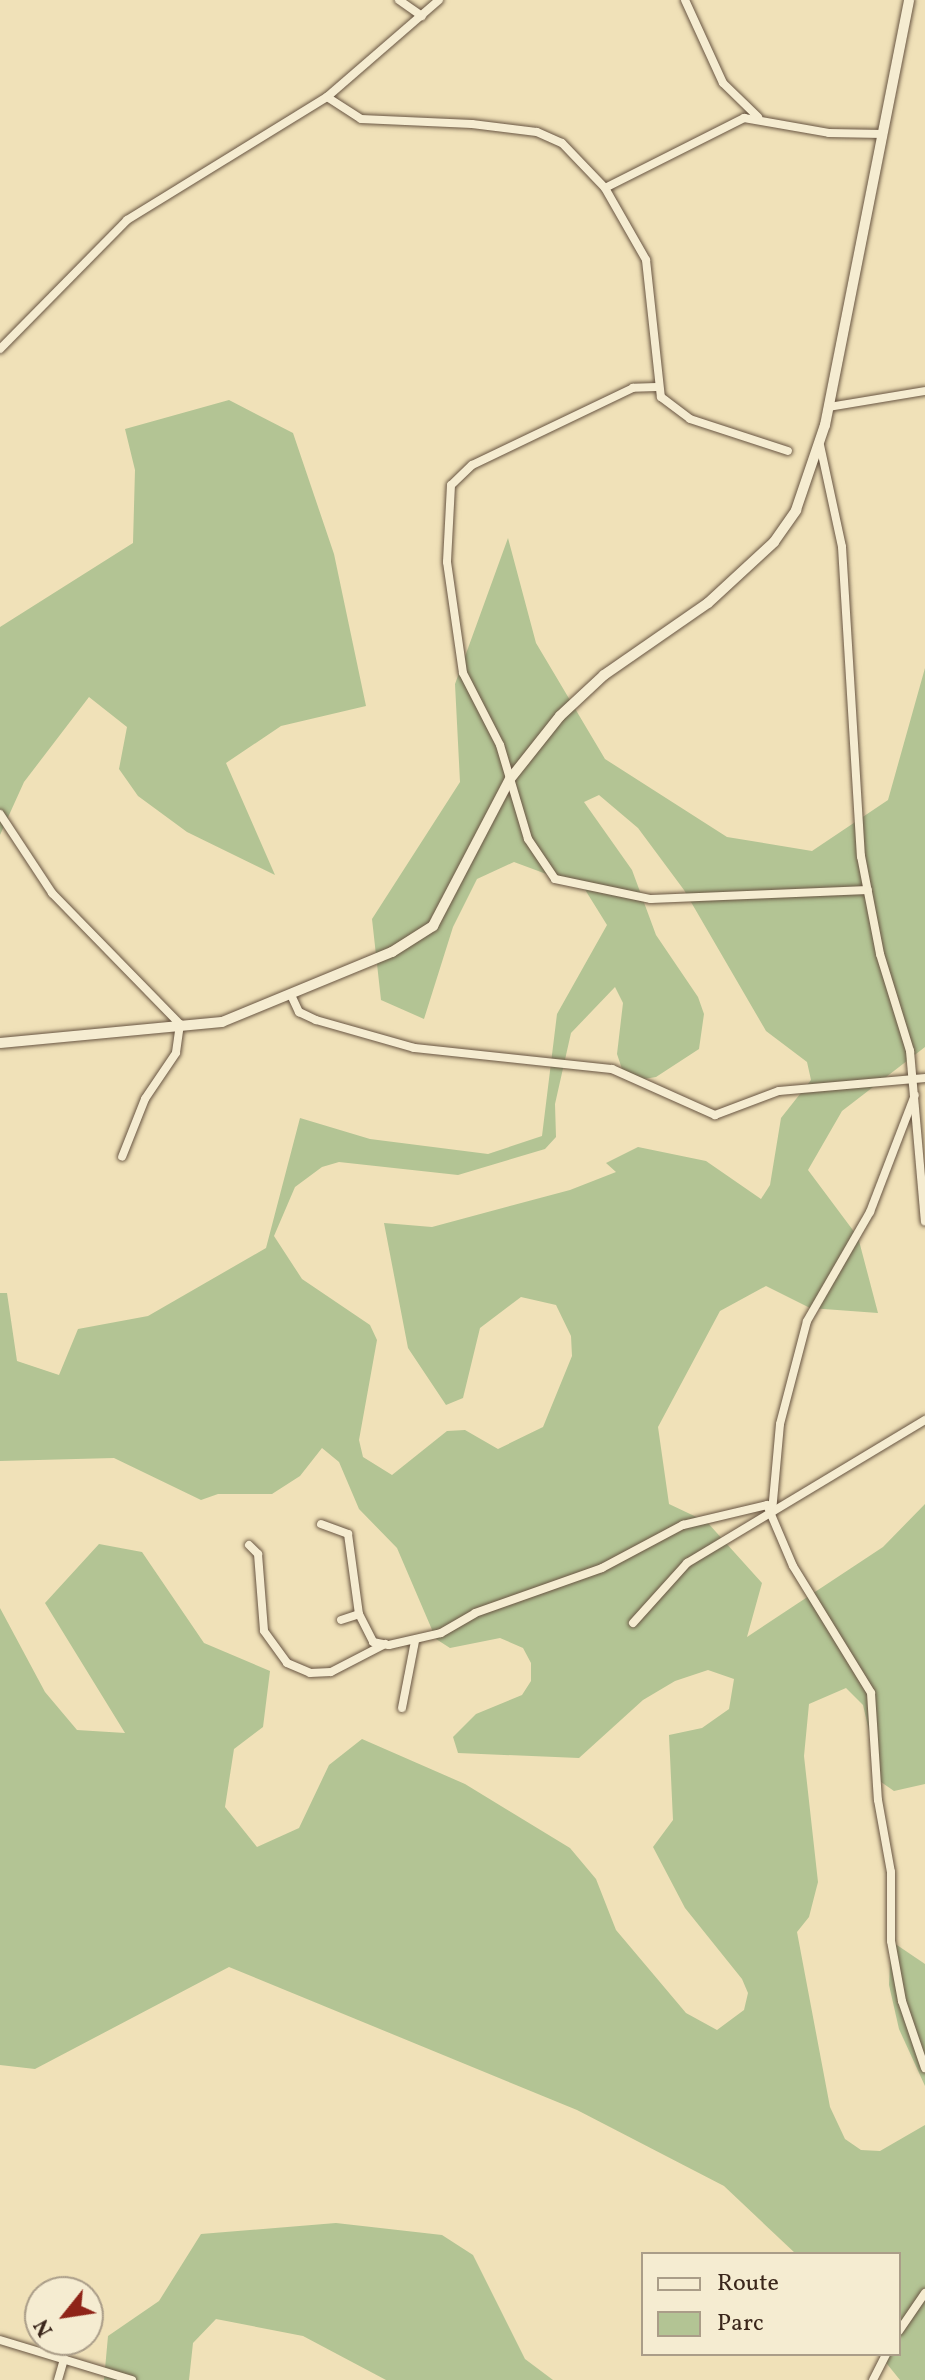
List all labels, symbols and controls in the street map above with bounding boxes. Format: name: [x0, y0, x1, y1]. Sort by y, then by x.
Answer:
legend: [641, 2252, 901, 2356]
text: Route: [717, 2267, 779, 2301]
north arrow: [24, 2276, 104, 2356]
text: Parc: [717, 2307, 764, 2341]
text: N: [27, 2313, 62, 2342]

